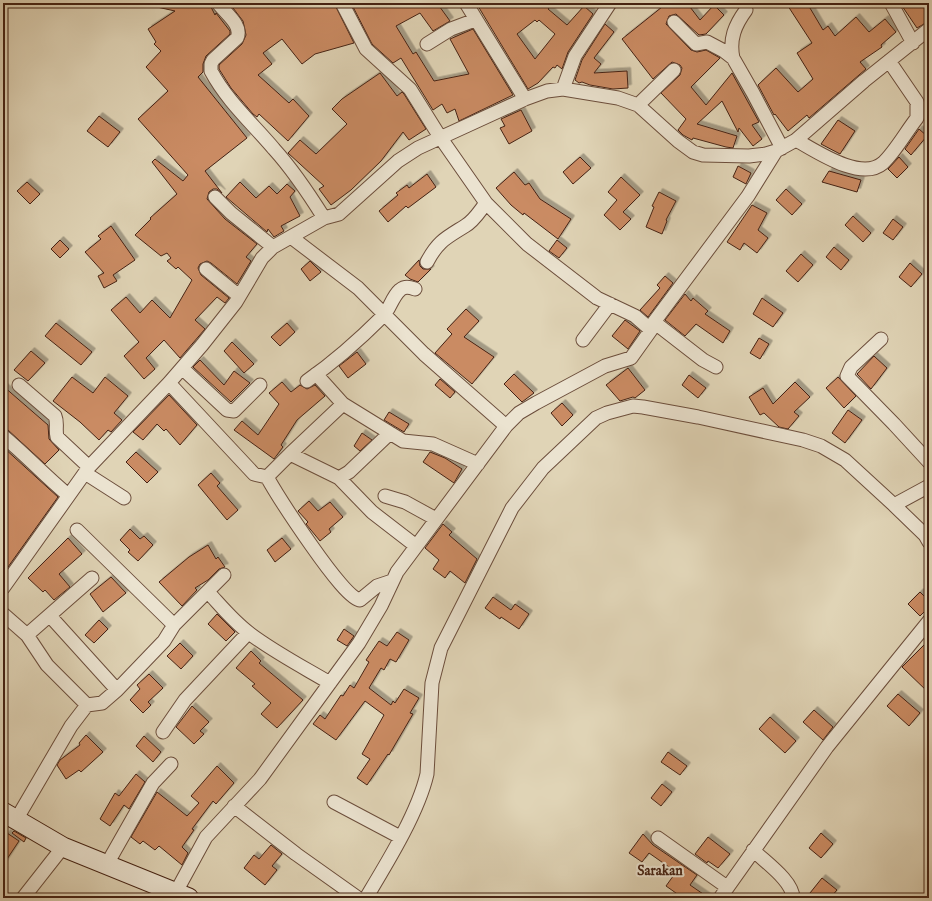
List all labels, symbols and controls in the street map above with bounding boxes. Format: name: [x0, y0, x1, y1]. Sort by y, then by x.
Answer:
district label: Sarakan: [637, 862, 683, 880]

